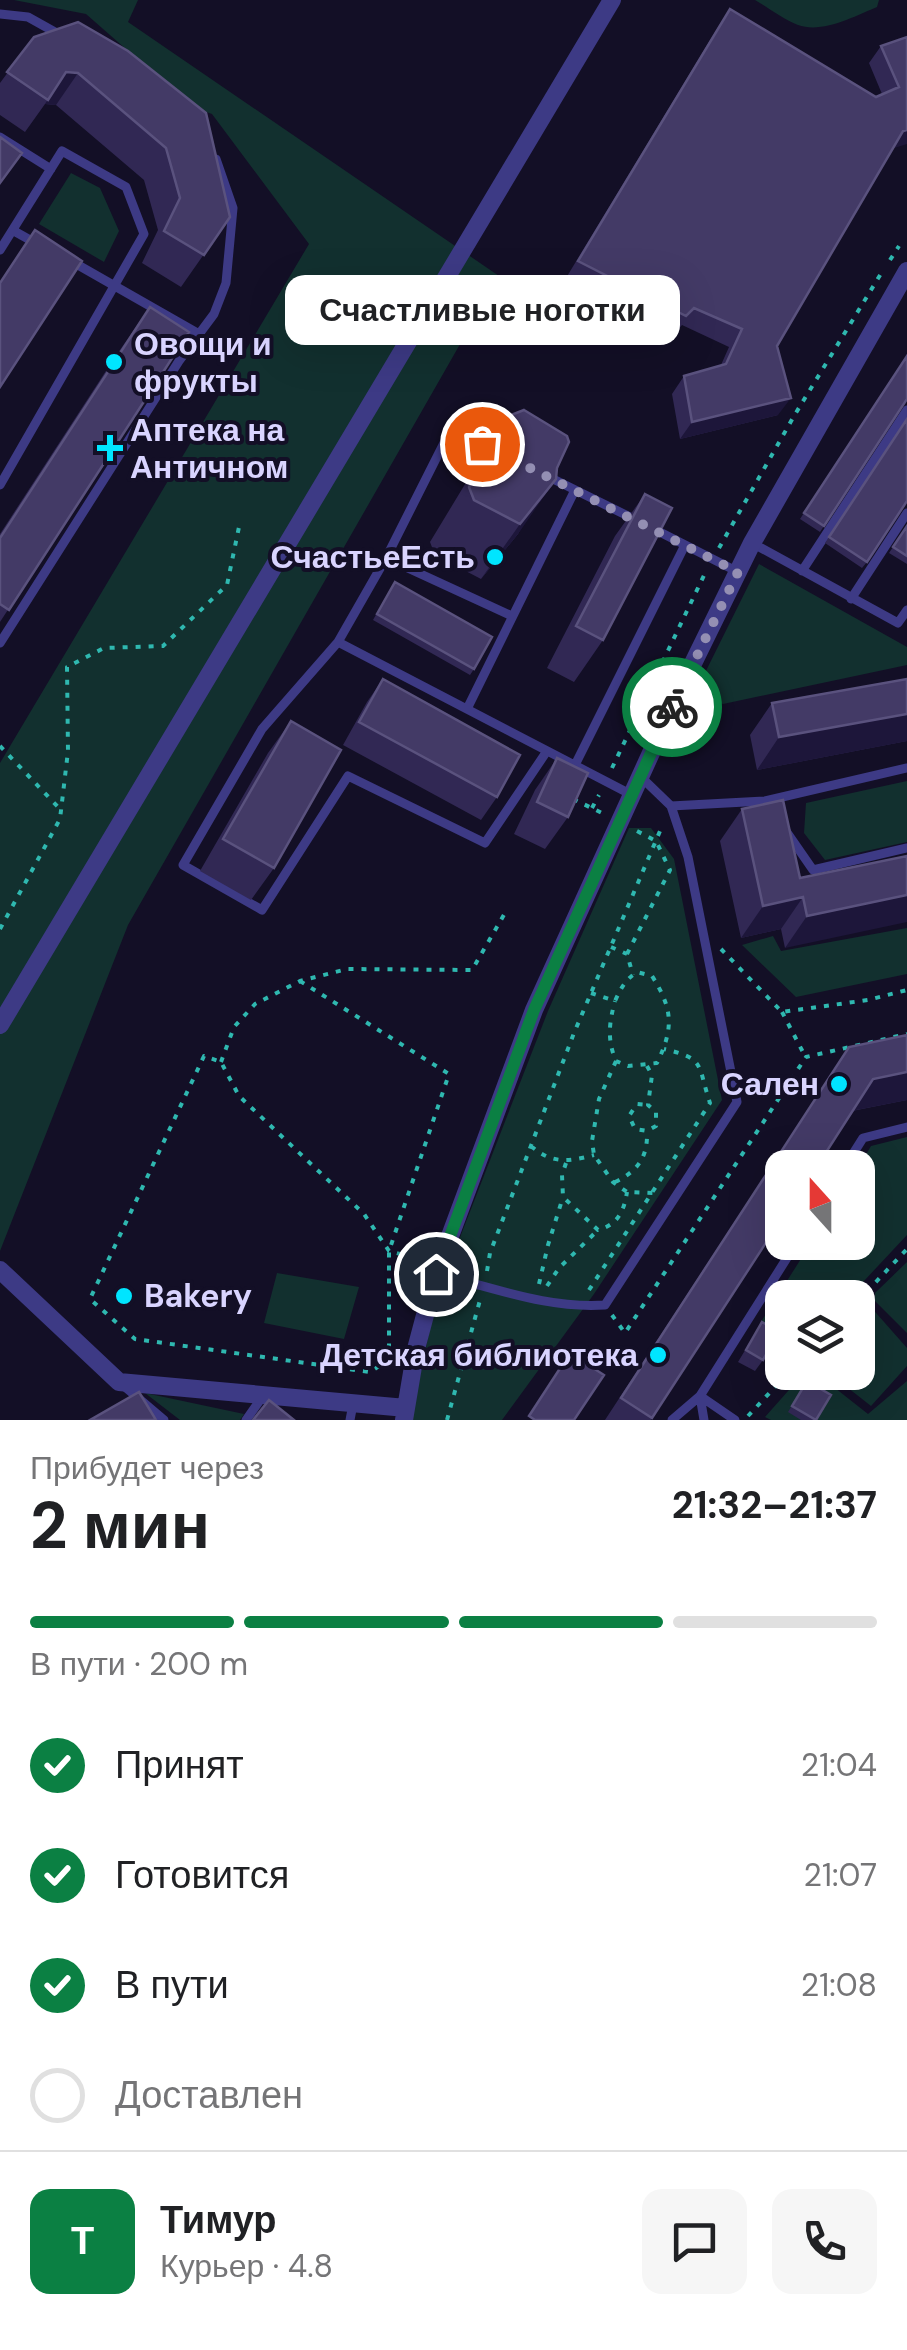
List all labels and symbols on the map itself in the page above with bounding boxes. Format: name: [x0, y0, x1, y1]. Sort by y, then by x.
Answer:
callout: Счастливые ноготки: [284, 274, 680, 344]
place label: Овощи и фрукты: [134, 323, 272, 402]
marker: Овощи и фрукты: [103, 351, 125, 373]
pin: [440, 402, 525, 487]
place label: Аптека на Античном: [130, 409, 288, 488]
marker: Аптека на Античном: [99, 437, 121, 459]
place label: СчастьеЕсть: [271, 536, 475, 578]
marker: СчастьеЕсть: [484, 546, 506, 568]
courier: [622, 657, 722, 757]
place label: Сален: [721, 1063, 819, 1105]
marker: Сален: [828, 1073, 850, 1095]
north arrow: [765, 1150, 875, 1260]
pin: [394, 1232, 479, 1317]
place label: Bakery: [144, 1275, 252, 1317]
marker: Bakery: [113, 1285, 135, 1307]
place label: Детская библиотека: [320, 1334, 638, 1376]
marker: Детская библиотека: [647, 1344, 669, 1366]

